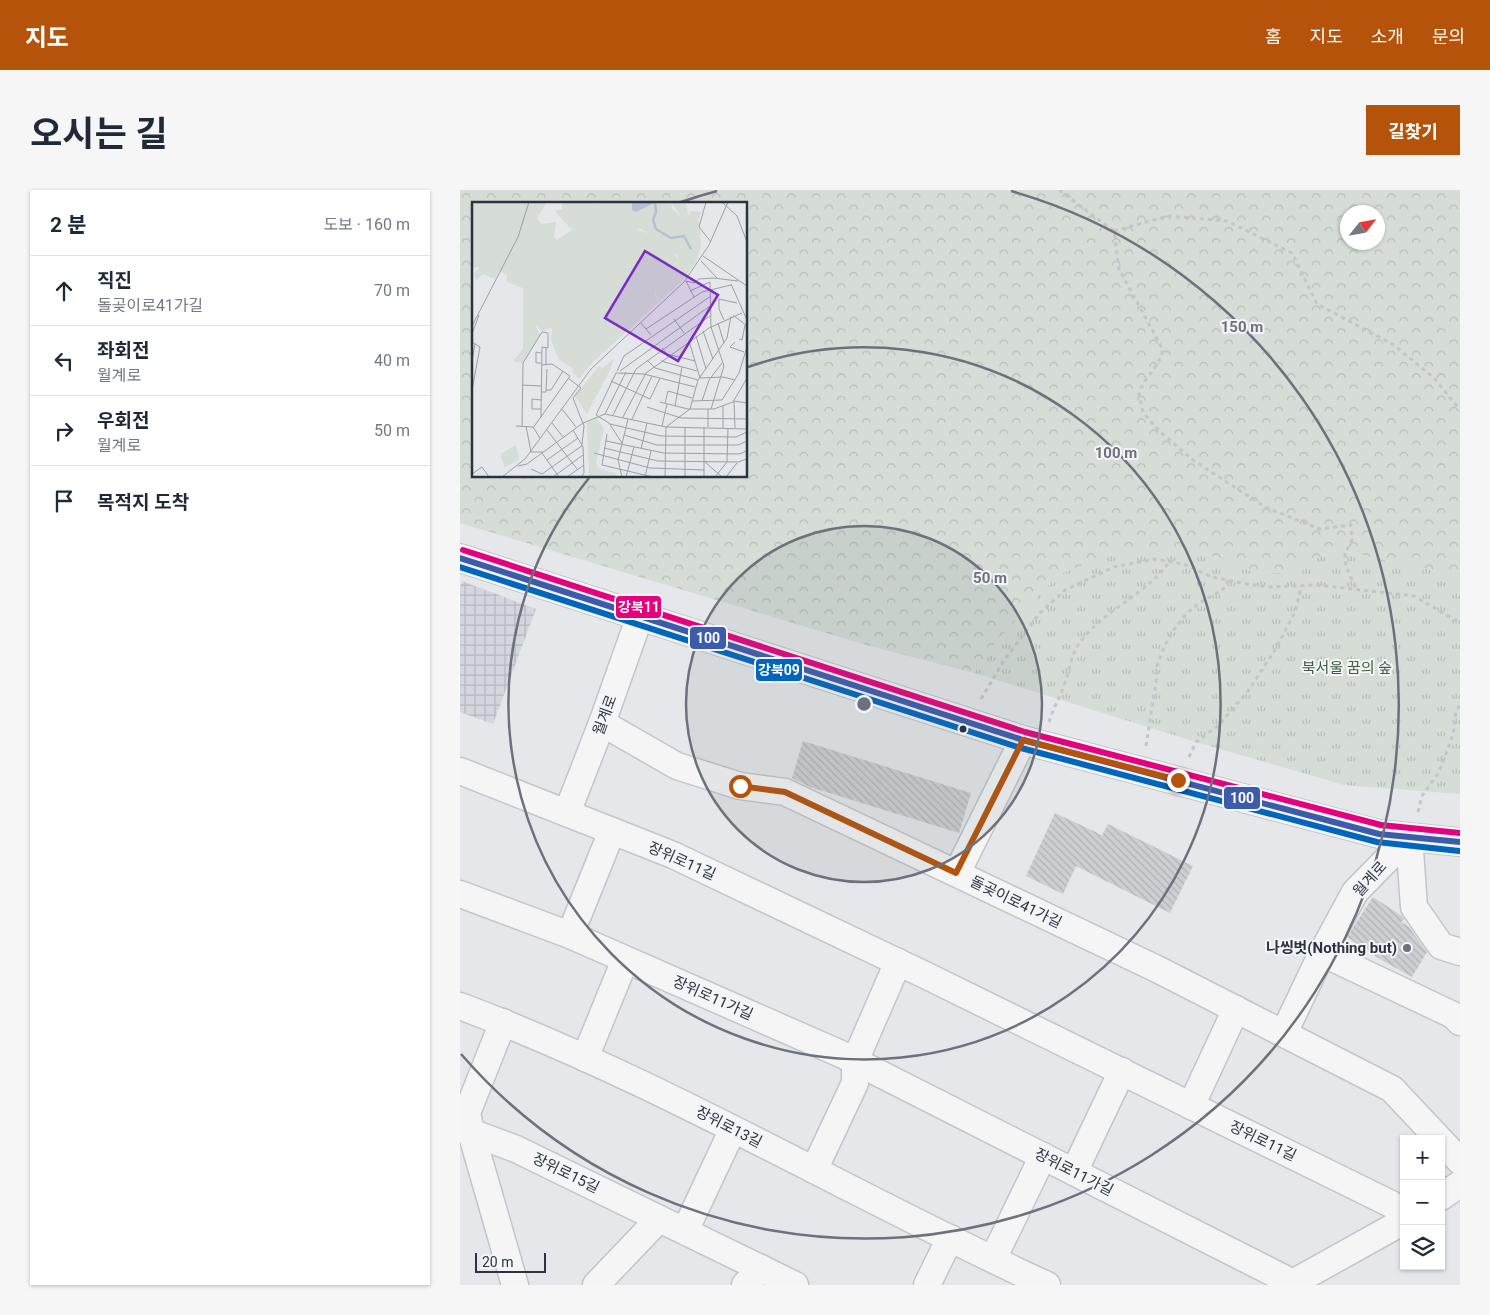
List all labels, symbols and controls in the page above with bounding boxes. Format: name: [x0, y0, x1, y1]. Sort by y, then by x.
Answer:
text: 지도: [25, 24, 69, 52]
text: 홈: [1265, 26, 1282, 47]
text: 지도: [1310, 26, 1343, 47]
text: 소개: [1371, 26, 1404, 47]
text: 문의: [1432, 26, 1465, 47]
button: 길찾기: [1366, 105, 1460, 155]
text: 오시는 길: [30, 114, 168, 155]
inset map: [472, 202, 748, 478]
north arrow: [1340, 205, 1385, 250]
text: 2 분: [50, 213, 87, 237]
text: 도보 · 160 m: [323, 215, 410, 234]
text: 직진: [97, 269, 132, 292]
icon: ahead: [50, 277, 78, 305]
text: 70 m: [374, 281, 410, 300]
text: 돌곶이로41가길: [97, 296, 203, 315]
text: 150 m: [1221, 318, 1263, 336]
text: 좌회전: [97, 339, 149, 362]
icon: left: [50, 347, 78, 375]
text: 40 m: [374, 351, 410, 370]
text: 월계로: [97, 366, 141, 385]
text: 우회전: [97, 409, 149, 432]
icon: right: [50, 417, 78, 445]
text: 50 m: [374, 421, 410, 440]
text: 월계로: [97, 436, 141, 455]
text: 100 m: [1095, 444, 1137, 462]
icon: arrive: [50, 487, 78, 515]
text: 목적지 도착: [97, 491, 189, 514]
text: 50 m: [973, 569, 1007, 587]
line badge: 강북11: [615, 595, 662, 619]
text: 강북11: [618, 599, 660, 615]
line badge: 100: [689, 626, 727, 650]
text: 100: [696, 630, 720, 646]
line badge: 강북09: [755, 658, 803, 682]
park label: 북서울 꿈의 숲: [1302, 659, 1392, 677]
text: 강북09: [758, 662, 800, 678]
street label: 월계로: [589, 692, 621, 738]
centre of rings: [855, 695, 873, 713]
unlabelled marker: [958, 724, 968, 734]
route end: [1167, 769, 1190, 792]
route start: [729, 775, 752, 798]
line badge: 100: [1223, 786, 1261, 810]
text: 100: [1230, 790, 1254, 806]
street label: 장위로11길: [645, 838, 719, 884]
street label: 월계로: [1349, 858, 1391, 900]
street label: 돌곶이로41가길: [967, 872, 1065, 932]
place label: 나씽벗(Nothing but): [1266, 939, 1397, 957]
marker: 나씽벗(Nothing but): [1401, 942, 1413, 954]
street label: 장위로11가길: [670, 972, 756, 1024]
street label: 장위로13길: [693, 1103, 765, 1151]
street label: 장위로11길: [1227, 1117, 1299, 1165]
map controls: [1400, 1135, 1445, 1270]
button: +: [1400, 1135, 1445, 1180]
street label: 장위로11가길: [1032, 1144, 1116, 1200]
street label: 장위로15길: [530, 1149, 602, 1197]
button: −: [1400, 1180, 1445, 1225]
button: layers: [1400, 1225, 1445, 1270]
scale bar: [475, 1250, 546, 1273]
text: 20 m: [482, 1254, 514, 1270]

